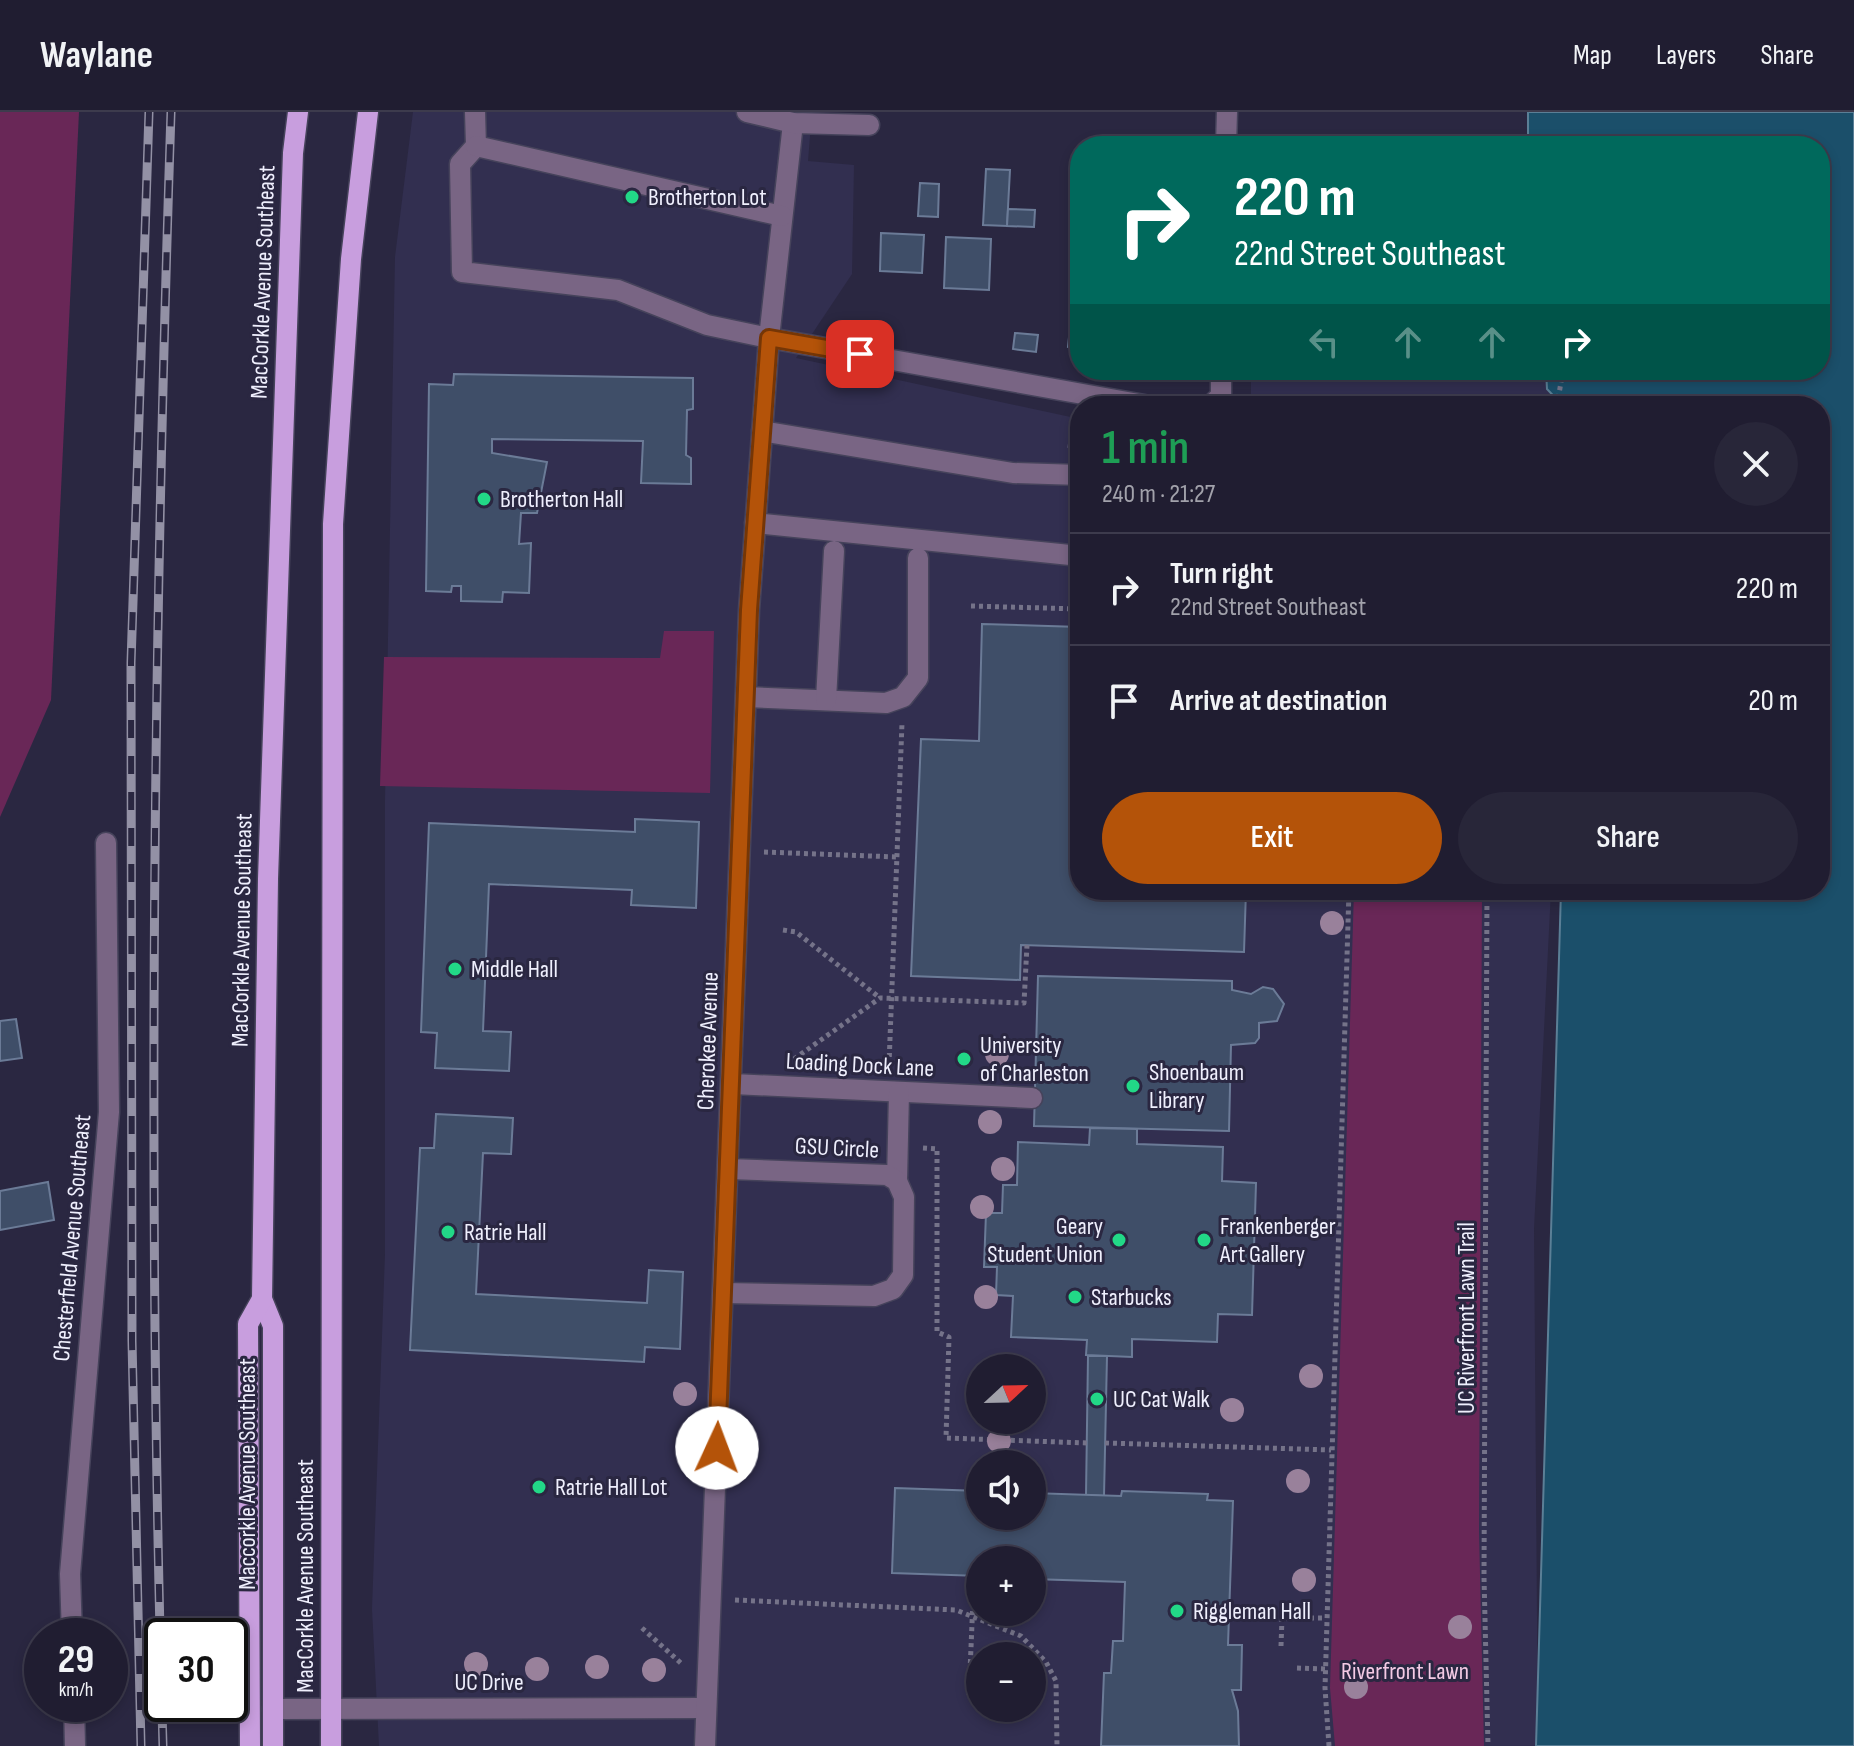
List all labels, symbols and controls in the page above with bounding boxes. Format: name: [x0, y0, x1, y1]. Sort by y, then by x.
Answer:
text: Waylane: [40, 33, 153, 78]
text: Map: [1573, 39, 1612, 72]
text: Layers: [1656, 39, 1716, 72]
text: Share: [1760, 39, 1814, 72]
street label: MacCorkle Avenue Southeast: [244, 165, 282, 399]
text: 220 m: [1234, 165, 1356, 232]
icon: right: [1102, 168, 1206, 272]
place label: Brotherton Lot: [648, 183, 767, 212]
marker: Brotherton Lot: [623, 188, 641, 206]
text: 22nd Street Southeast: [1234, 233, 1506, 276]
pin: [826, 320, 894, 388]
icon: left: [1302, 320, 1346, 364]
icon: ahead: [1386, 320, 1430, 364]
icon: ahead: [1470, 320, 1514, 364]
icon: right: [1554, 320, 1598, 364]
icon: arrive: [838, 332, 882, 376]
text: 1 min: [1102, 420, 1189, 477]
button: close: [1714, 422, 1798, 506]
text: 240 m · 21:27: [1102, 479, 1215, 510]
place label: Brotherton Hall: [500, 485, 623, 514]
marker: Brotherton Hall: [475, 490, 493, 508]
text: Turn right: [1170, 556, 1273, 592]
icon: right: [1102, 567, 1146, 611]
text: 220 m: [1736, 571, 1798, 607]
text: 22nd Street Southeast: [1170, 592, 1366, 623]
icon: arrive: [1102, 679, 1146, 723]
text: Arrive at destination: [1170, 683, 1387, 719]
text: 20 m: [1748, 683, 1798, 719]
button: Exit: [1102, 792, 1442, 884]
button: Share: [1458, 792, 1798, 884]
street label: MacCorkle Avenue Southeast: [225, 813, 259, 1047]
place label: Middle Hall: [471, 955, 558, 984]
marker: Middle Hall: [446, 960, 464, 978]
street label: Cherokee Avenue: [691, 971, 725, 1111]
place label: University of Charleston: [980, 1031, 1089, 1088]
street label: Loading Dock Lane: [785, 1047, 935, 1083]
marker: University of Charleston: [955, 1050, 973, 1068]
place label: Shoenbaum Library: [1149, 1058, 1244, 1115]
marker: Shoenbaum Library: [1124, 1077, 1142, 1095]
street label: Chesterfield Avenue Southeast: [47, 1113, 97, 1363]
street label: GSU Circle: [794, 1131, 880, 1165]
place label: Geary Student Union: [987, 1212, 1103, 1269]
place label: Frankenberger Art Gallery: [1219, 1212, 1336, 1269]
place label: Ratrie Hall: [464, 1218, 547, 1247]
street label: UC Riverfront Lawn Trail: [1452, 1222, 1481, 1414]
marker: Ratrie Hall: [439, 1223, 457, 1241]
marker: Geary Student Union: [1110, 1231, 1128, 1249]
marker: Frankenberger Art Gallery: [1195, 1231, 1213, 1249]
place label: Starbucks: [1091, 1283, 1172, 1312]
marker: Starbucks: [1066, 1288, 1084, 1306]
north arrow: [966, 1354, 1046, 1434]
map controls: [966, 1354, 1046, 1722]
street label: Maccorkle Avenue Southeast: [233, 1358, 262, 1590]
place label: UC Cat Walk: [1113, 1385, 1210, 1414]
marker: UC Cat Walk: [1088, 1390, 1106, 1408]
position arrow: [675, 1406, 759, 1490]
button: sound: [966, 1450, 1046, 1530]
street label: MacCorkle Avenue Southeast: [291, 1459, 320, 1693]
place label: Ratrie Hall Lot: [555, 1473, 667, 1502]
marker: Ratrie Hall Lot: [530, 1478, 548, 1496]
button: +: [966, 1546, 1046, 1626]
place label: Riggleman Hall: [1193, 1597, 1311, 1626]
marker: Riggleman Hall: [1168, 1602, 1186, 1620]
speed limit sign: 30: [144, 1618, 248, 1722]
text: 29: [58, 1636, 94, 1684]
button: −: [966, 1642, 1046, 1722]
park label: Riverfront Lawn: [1341, 1657, 1469, 1686]
street label: UC Drive: [454, 1668, 524, 1697]
text: km/h: [59, 1678, 93, 1702]

